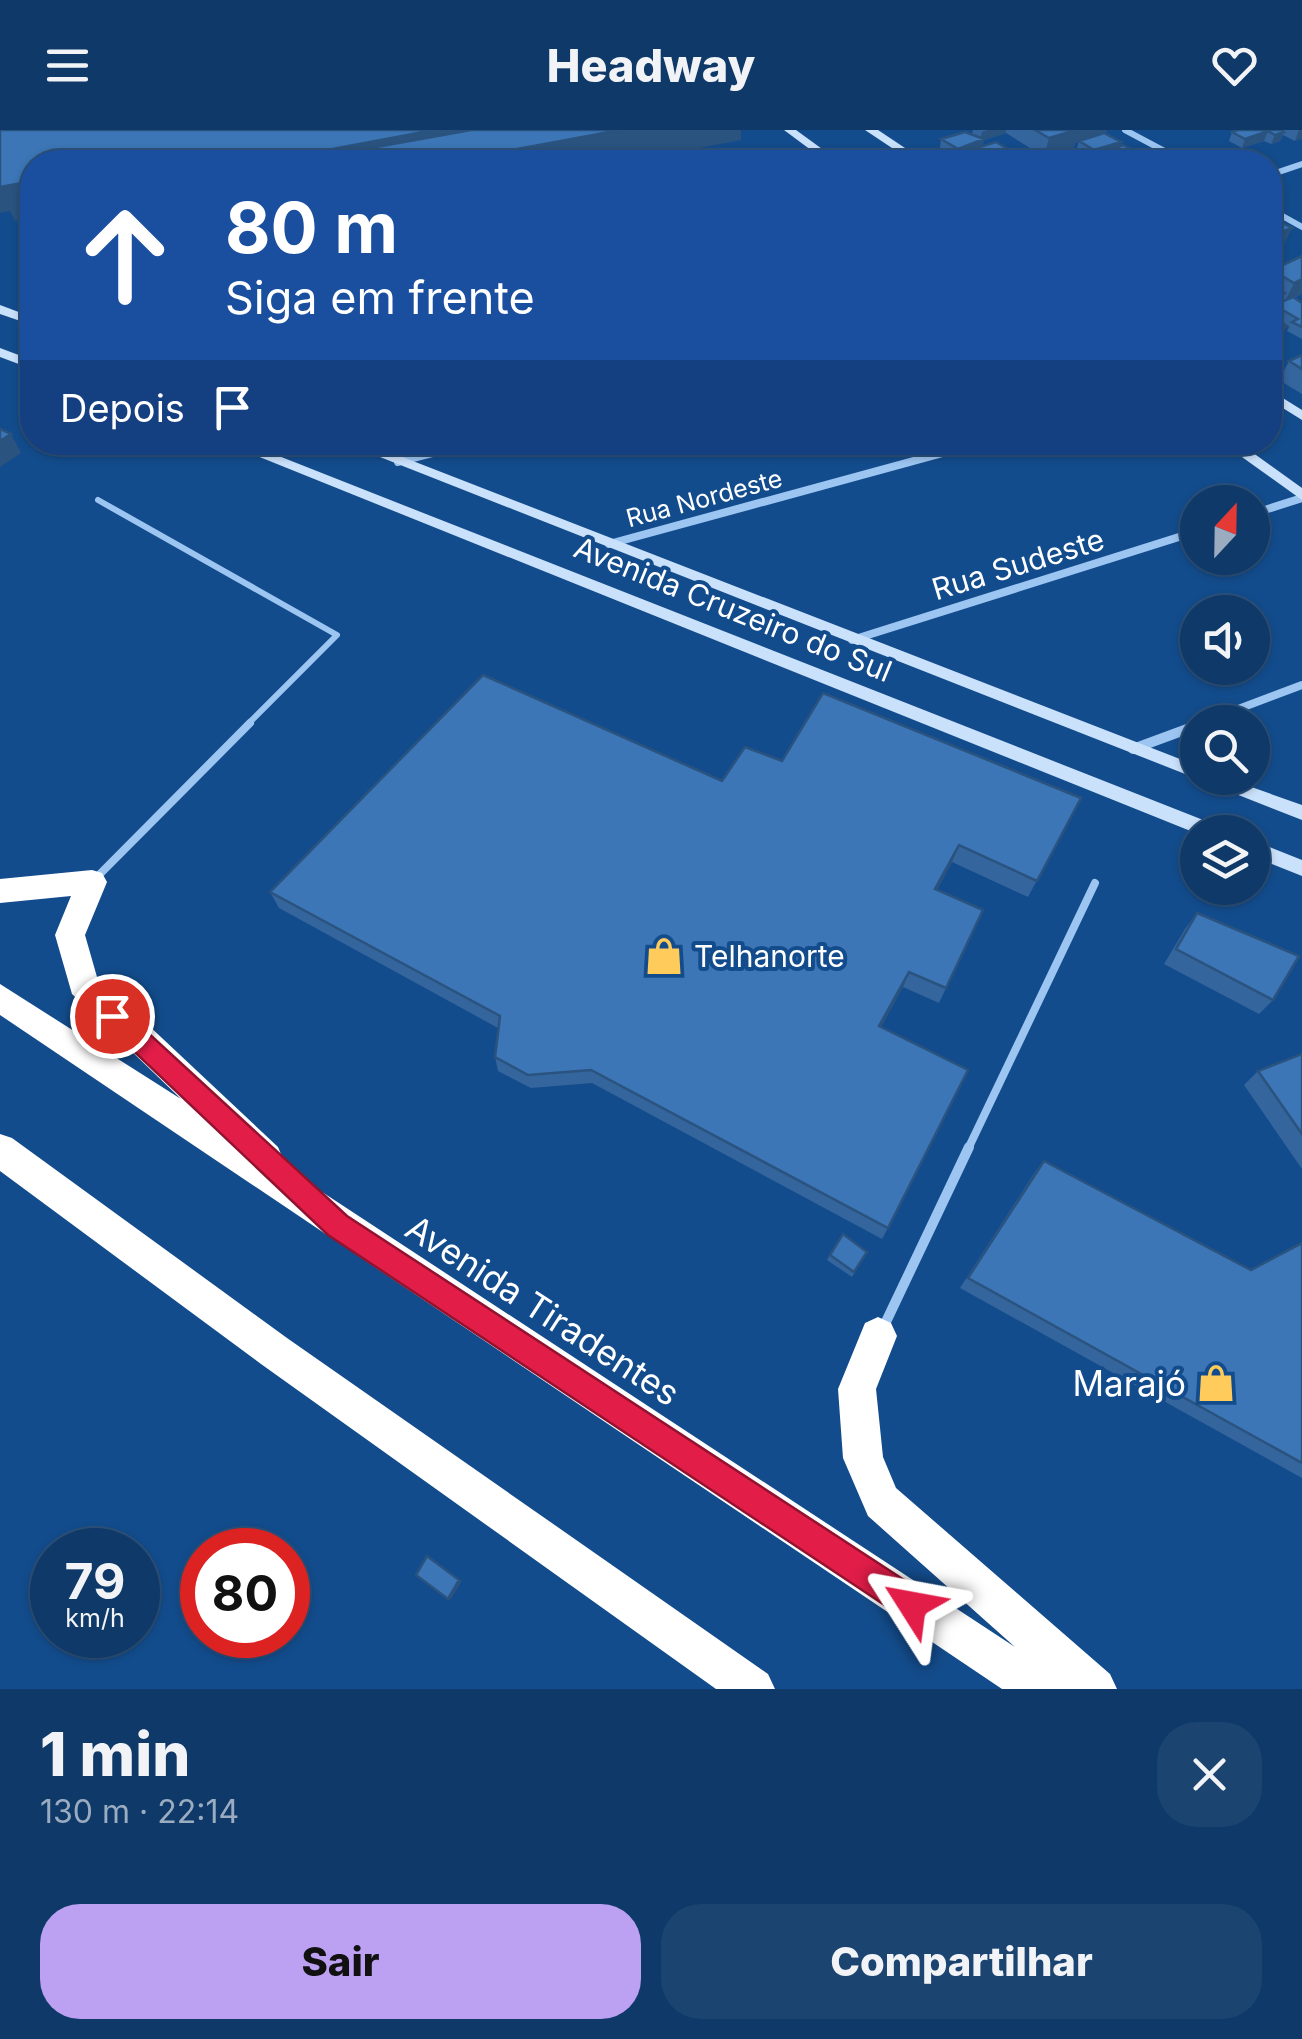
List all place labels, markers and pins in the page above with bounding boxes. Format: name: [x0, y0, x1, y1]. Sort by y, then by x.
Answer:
shop icon: Telhanorte: [643, 935, 685, 977]
place label: Telhanorte: [694, 938, 845, 974]
pin: [70, 974, 155, 1059]
place label: Marajó: [1072, 1362, 1186, 1404]
shop icon: Marajó: [1195, 1362, 1237, 1404]

